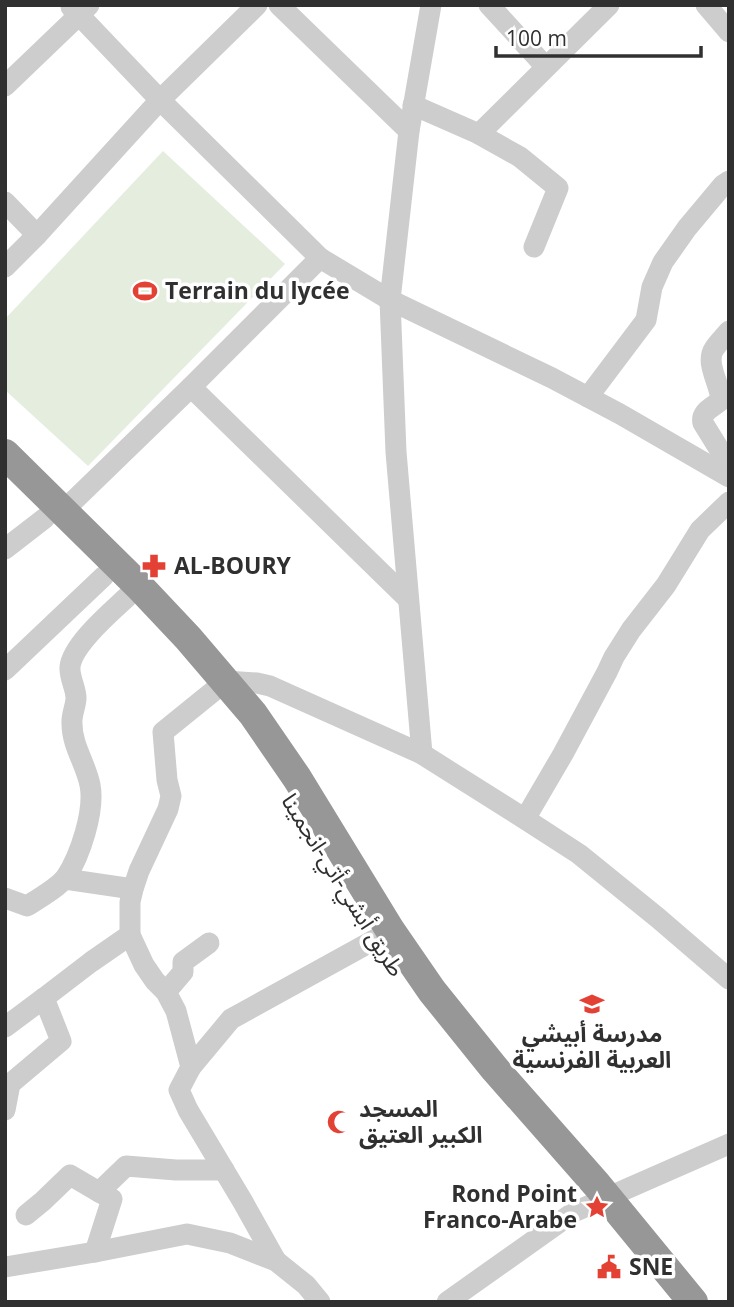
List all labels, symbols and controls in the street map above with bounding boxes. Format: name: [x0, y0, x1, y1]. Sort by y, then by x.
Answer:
scale bar: [496, 14, 701, 58]
text: 100 m: [506, 24, 567, 52]
place label: Terrain du lycée: [165, 274, 350, 306]
sports icon: Terrain du lycée: [131, 277, 159, 305]
place label: AL-BOURY: [174, 549, 292, 581]
pharmacy icon: AL-BOURY: [140, 552, 168, 580]
street label: طريق أبشي-أتي-انجمينا: [273, 787, 413, 983]
school or university icon: مدرسة أبيشي العربية الفرنسية: [578, 990, 606, 1018]
place label: مدرسة أبيشي العربية الفرنسية: [513, 1017, 671, 1075]
place label: المسجد الكبير العتيق: [359, 1092, 483, 1150]
mosque icon: المسجد الكبير العتيق: [325, 1108, 353, 1136]
place label: Rond Point Franco-Arabe: [423, 1177, 577, 1235]
place icon: Rond Point Franco-Arabe: [583, 1193, 611, 1221]
place label: SNE: [629, 1250, 673, 1282]
public building icon: SNE: [595, 1253, 623, 1281]

